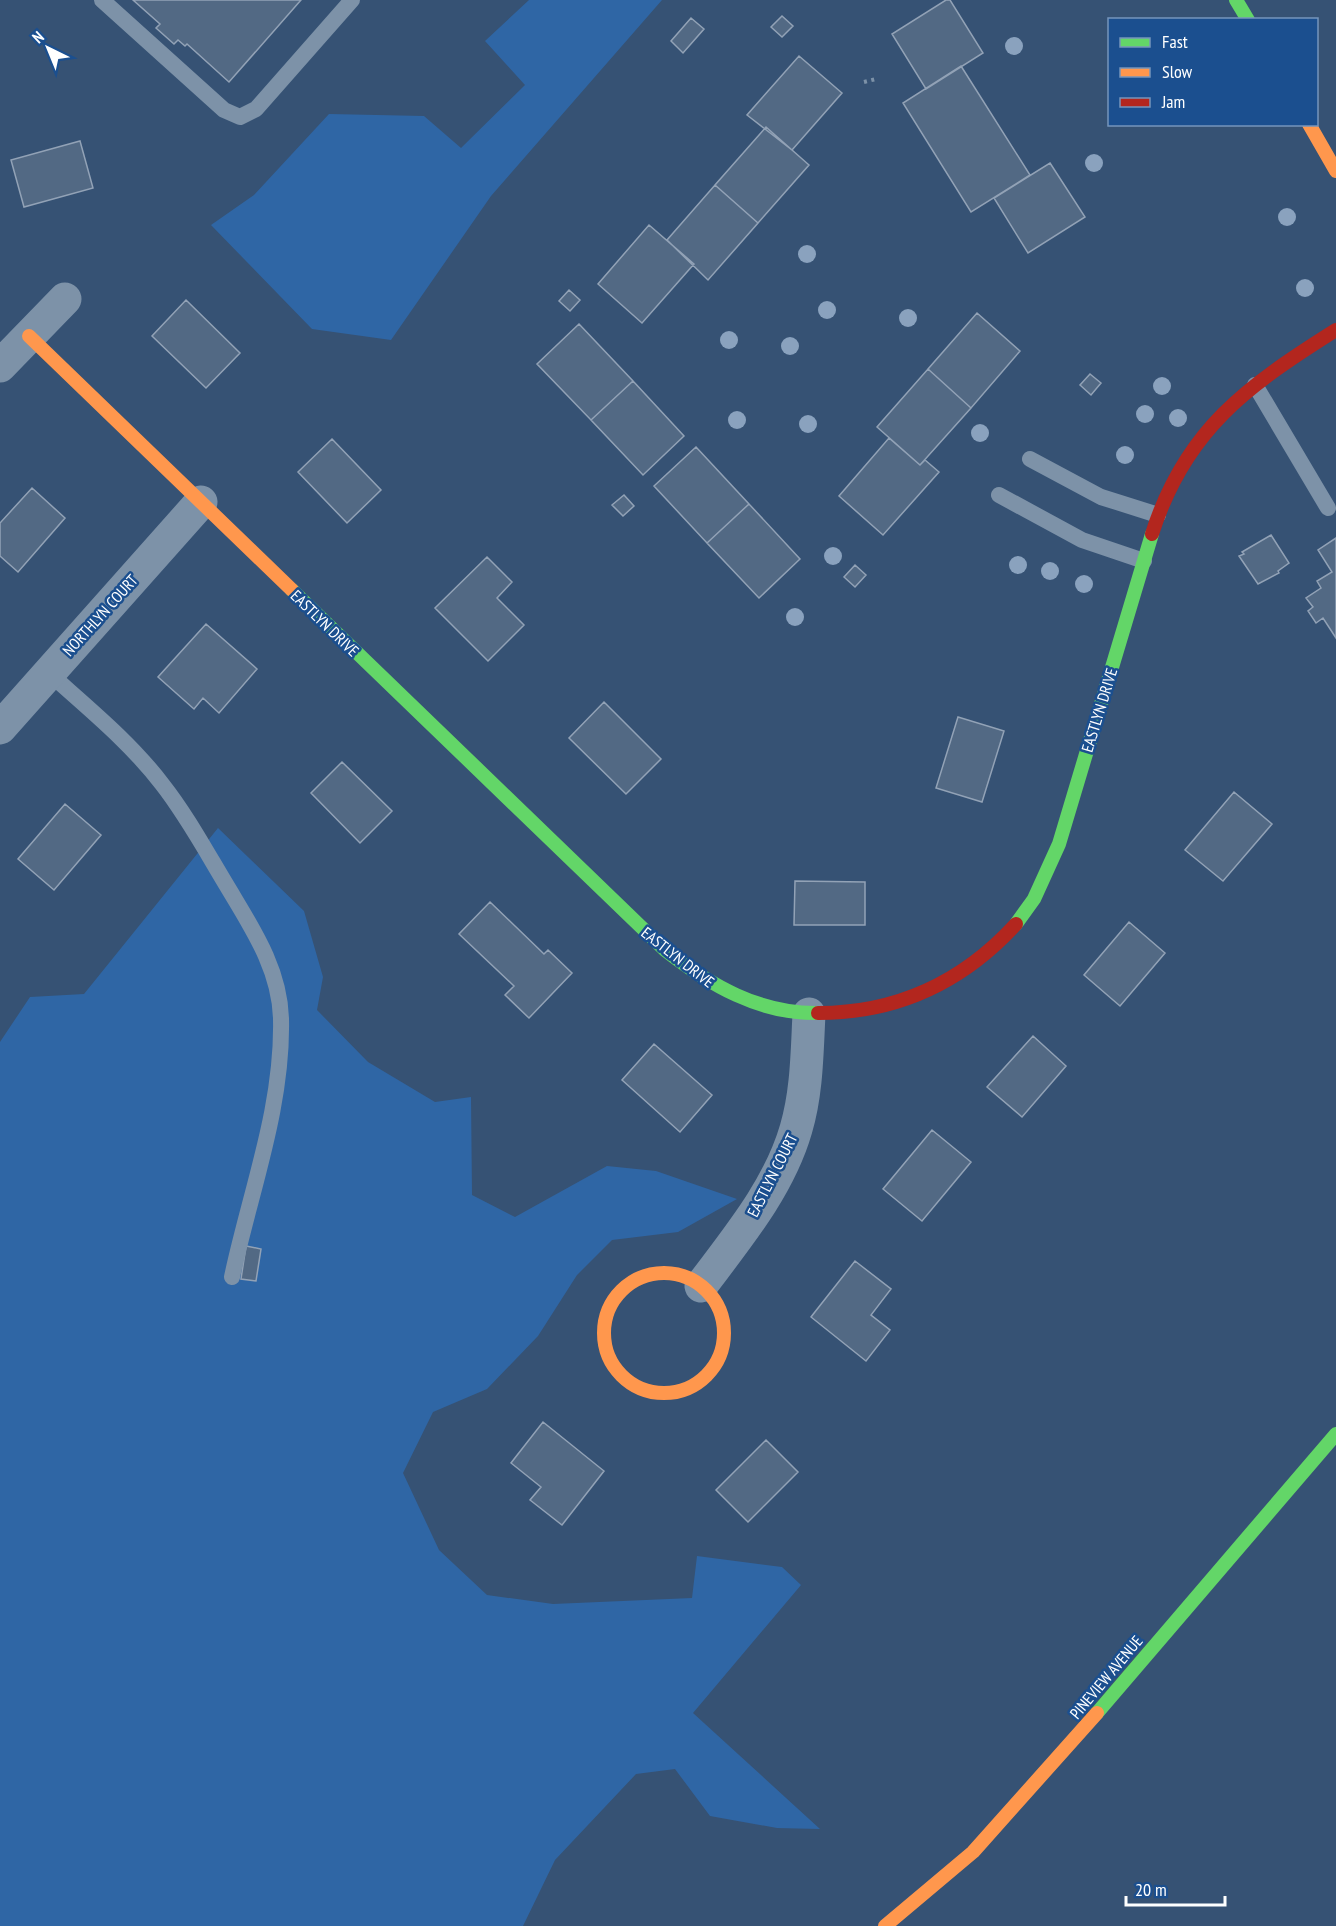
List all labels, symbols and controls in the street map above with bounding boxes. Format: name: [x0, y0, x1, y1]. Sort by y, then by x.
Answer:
north arrow: [18, 18, 78, 78]
legend: [1108, 18, 1318, 126]
text: N: [28, 27, 48, 47]
text: Fast: [1162, 30, 1188, 53]
text: Slow: [1162, 60, 1193, 83]
text: Jam: [1161, 90, 1185, 113]
street label: NORTHLYN COURT: [58, 570, 142, 660]
street label: EASTLYN DRIVE: [287, 586, 363, 661]
street label: EASTLYN DRIVE: [1077, 665, 1121, 755]
street label: EASTLYN DRIVE: [638, 922, 719, 992]
street label: EASTLYN COURT: [742, 1130, 802, 1220]
street label: PINEVIEW AVENUE: [1065, 1631, 1147, 1723]
scale bar: [1126, 1869, 1225, 1907]
text: 20 m: [1135, 1878, 1167, 1901]

